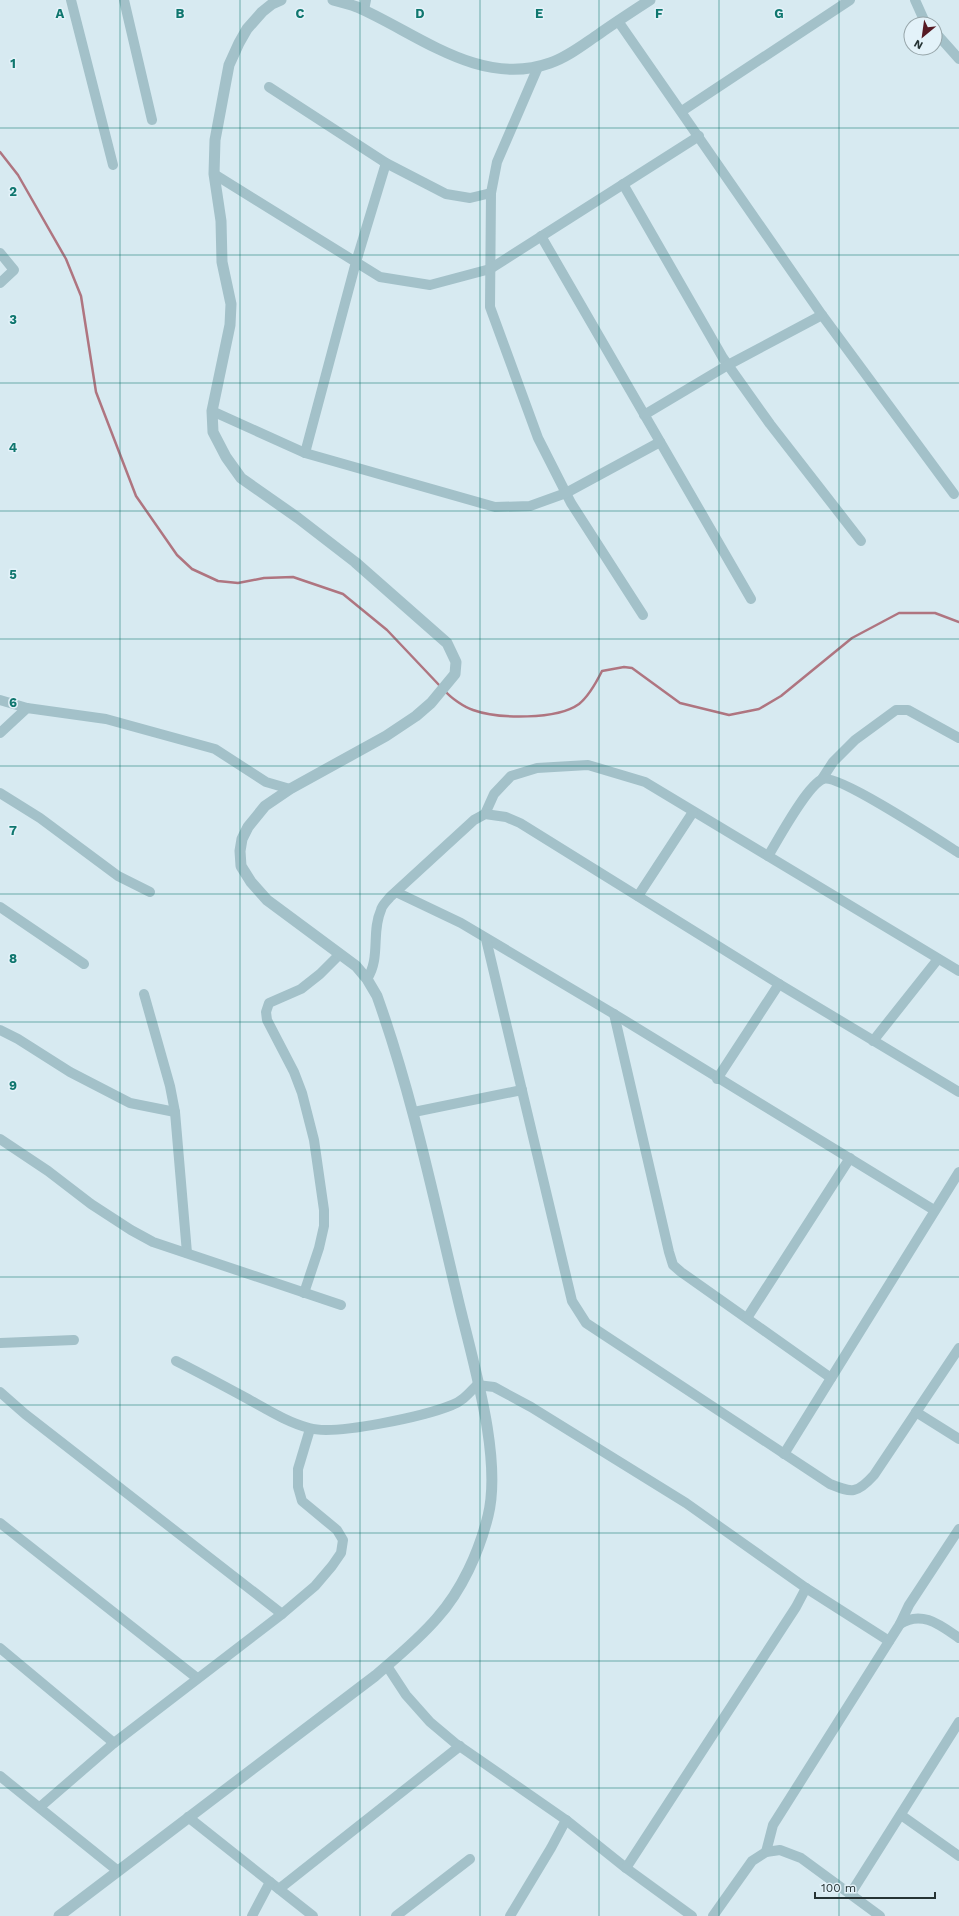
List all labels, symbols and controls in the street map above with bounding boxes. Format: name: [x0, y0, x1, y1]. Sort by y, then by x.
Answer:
text: A: [56, 6, 65, 21]
text: B: [176, 6, 185, 21]
text: C: [296, 6, 305, 21]
text: D: [415, 6, 425, 21]
text: E: [535, 6, 543, 21]
text: F: [655, 6, 663, 21]
text: G: [774, 6, 784, 21]
north arrow: [903, 16, 943, 56]
text: N: [912, 37, 925, 52]
text: 1: [10, 56, 16, 71]
text: 2: [9, 184, 17, 199]
text: 3: [9, 312, 17, 327]
text: 4: [9, 440, 18, 455]
text: 5: [9, 567, 17, 582]
text: 6: [9, 695, 17, 710]
text: 7: [9, 823, 17, 838]
text: 8: [9, 951, 17, 966]
text: 9: [9, 1078, 17, 1093]
scale bar: [815, 1874, 935, 1900]
text: 100 m: [821, 1881, 856, 1895]

